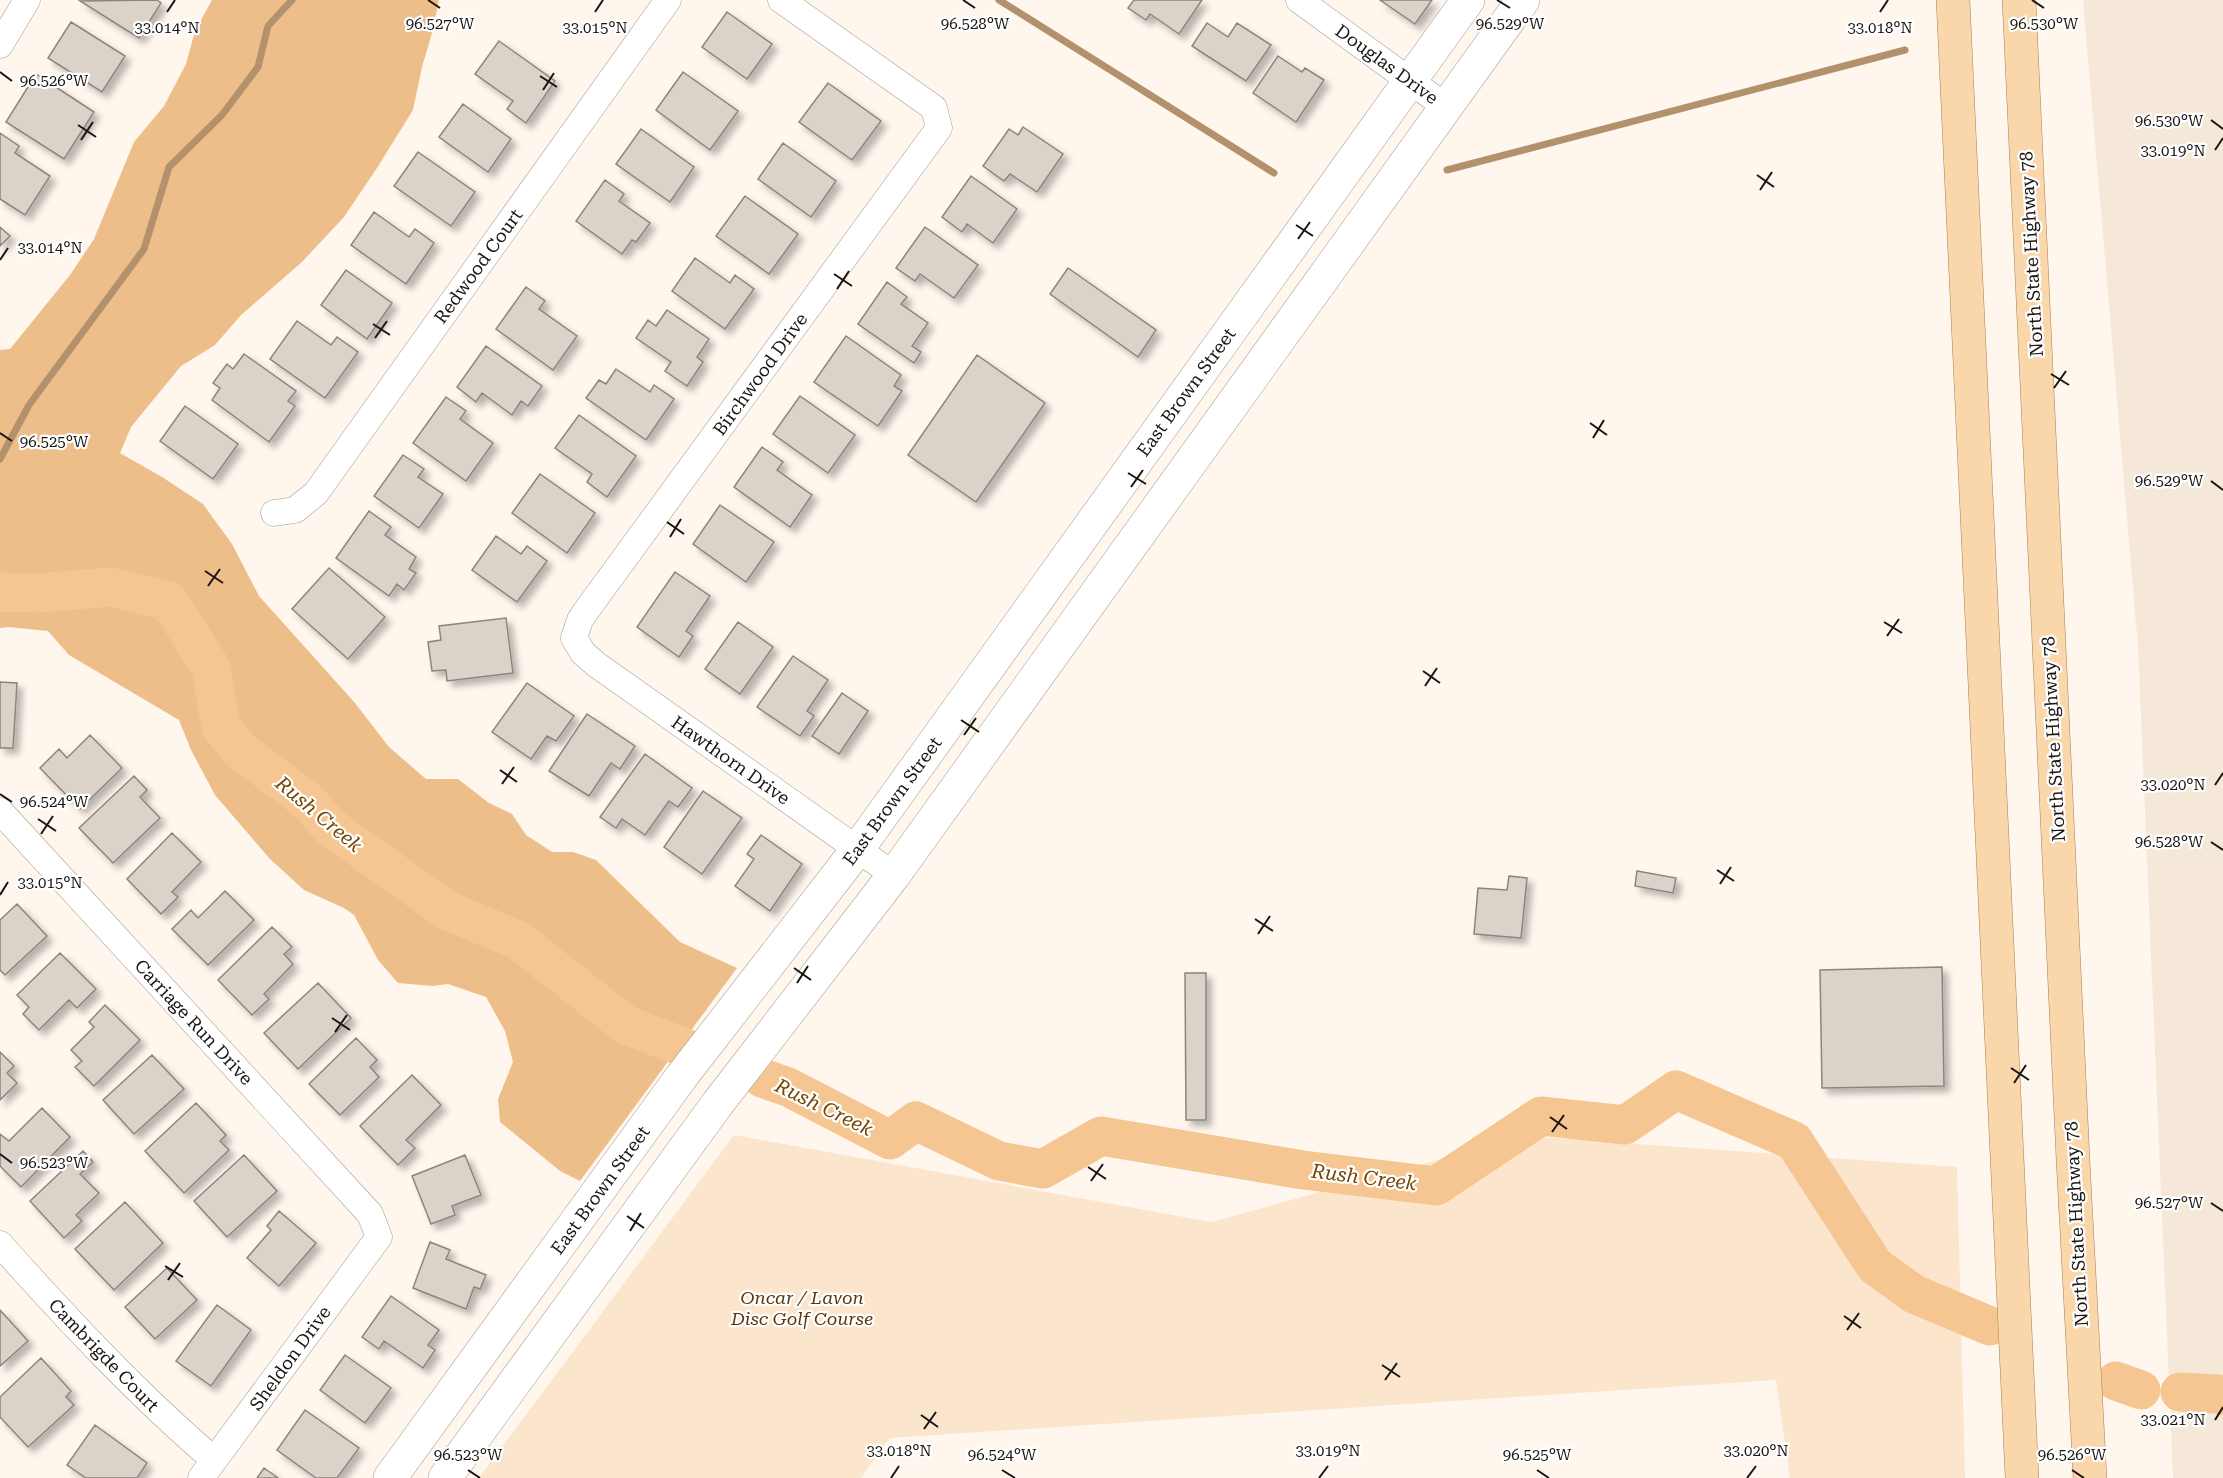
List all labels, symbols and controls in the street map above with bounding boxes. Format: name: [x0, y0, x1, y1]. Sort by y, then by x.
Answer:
text: 96.527°W: [406, 15, 475, 33]
text: 96.528°W: [941, 15, 1010, 33]
text: 96.529°W: [1476, 15, 1545, 33]
text: 96.530°W: [2010, 15, 2079, 33]
text: 33.014°N: [134, 19, 200, 37]
text: 33.015°N: [562, 19, 628, 37]
text: 33.018°N: [1847, 19, 1913, 37]
street label: Douglas Drive: [1332, 20, 1443, 108]
text: 96.526°W: [20, 72, 89, 90]
text: 96.530°W: [2135, 112, 2204, 130]
text: 33.019°N: [2140, 142, 2206, 160]
street label: North State Highway 78: [2015, 151, 2047, 357]
street label: Redwood Court: [429, 205, 527, 327]
text: 33.014°N: [17, 239, 83, 257]
street label: Birchwood Drive: [709, 309, 812, 439]
street label: East Brown Street: [1132, 323, 1240, 460]
text: 96.525°W: [20, 433, 89, 451]
text: 96.529°W: [2135, 472, 2204, 490]
street label: North State Highway 78: [2037, 636, 2069, 842]
street label: Hawthorn Drive: [668, 711, 794, 809]
street label: East Brown Street: [838, 732, 946, 869]
water label: Rush Creek: [270, 770, 367, 857]
text: 33.020°N: [2140, 776, 2206, 794]
text: 96.524°W: [20, 793, 89, 811]
text: 96.528°W: [2135, 833, 2204, 851]
text: 33.015°N: [17, 874, 83, 892]
street label: Carriage Run Drive: [130, 955, 258, 1089]
water label: Rush Creek: [770, 1073, 877, 1141]
street label: East Brown Street: [546, 1121, 654, 1258]
street label: North State Highway 78: [2060, 1121, 2092, 1327]
text: 96.523°W: [20, 1154, 89, 1172]
water label: Rush Creek: [1309, 1159, 1418, 1195]
text: 96.527°W: [2135, 1194, 2204, 1212]
park label: Oncar / Lavon Disc Golf Course: [730, 1287, 873, 1329]
street label: Cambrigde Court: [45, 1294, 163, 1416]
street label: Sheldon Drive: [245, 1302, 335, 1414]
text: 33.021°N: [2140, 1411, 2206, 1429]
text: 33.018°N: [866, 1442, 932, 1460]
text: 33.019°N: [1295, 1442, 1361, 1460]
text: 33.020°N: [1723, 1442, 1789, 1460]
text: 96.523°W: [434, 1446, 503, 1464]
text: 96.524°W: [968, 1446, 1037, 1464]
text: 96.525°W: [1503, 1446, 1572, 1464]
text: 96.526°W: [2038, 1446, 2107, 1464]

